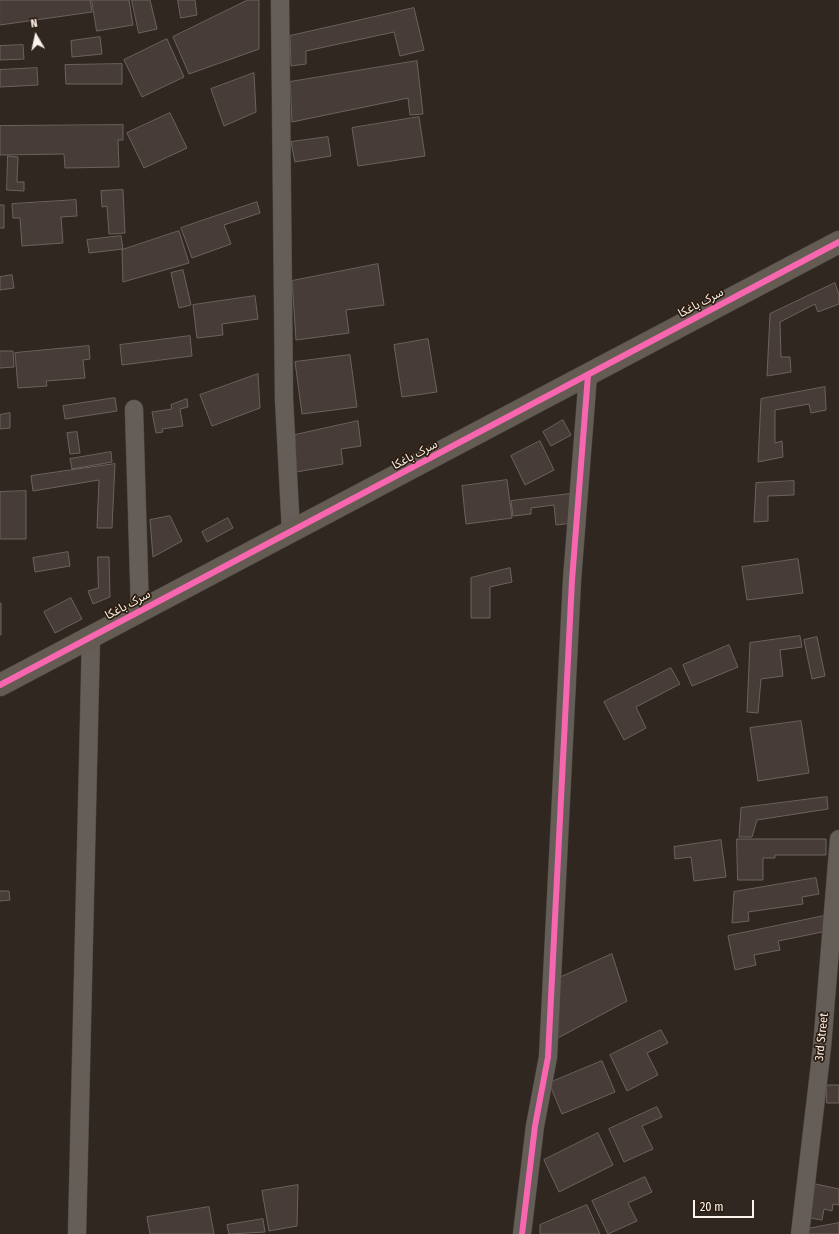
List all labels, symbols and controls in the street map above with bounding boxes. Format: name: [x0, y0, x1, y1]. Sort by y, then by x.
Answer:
north arrow: [16, 16, 56, 56]
text: N: [30, 17, 38, 31]
street label: سرک باغکا: [676, 285, 726, 321]
street label: سرک باغکا: [390, 437, 440, 473]
street label: سرک باغکا: [103, 587, 153, 623]
street label: 3rd Street: [812, 1012, 832, 1062]
scale bar: [695, 1192, 756, 1218]
text: 20 m: [700, 1200, 724, 1214]

